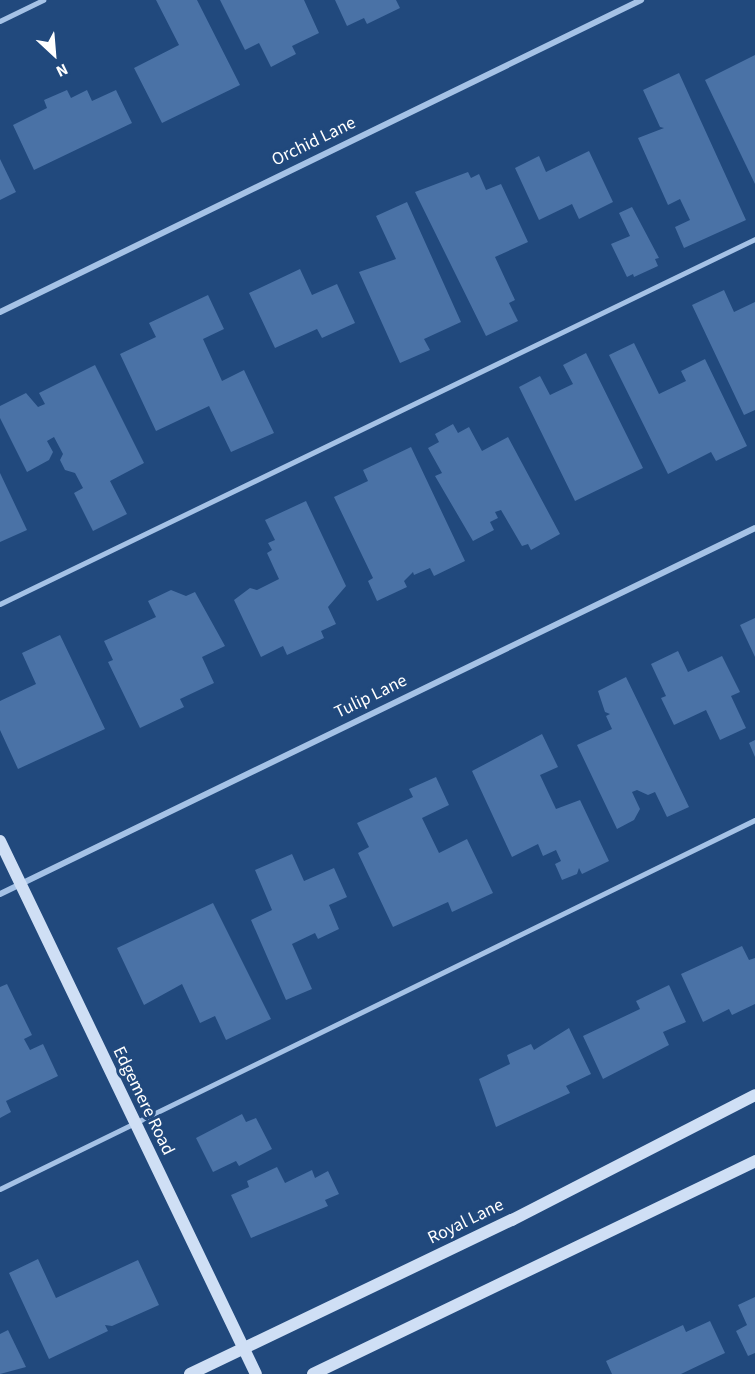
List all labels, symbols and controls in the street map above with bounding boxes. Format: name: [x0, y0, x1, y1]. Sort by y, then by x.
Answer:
north arrow: [24, 24, 84, 84]
text: N: [52, 58, 72, 82]
street label: Orchid Lane: [269, 112, 359, 172]
street label: Tulip Lane: [331, 670, 411, 724]
street label: Edgemere Road: [107, 1043, 179, 1159]
street label: Royal Lane: [425, 1194, 507, 1250]

